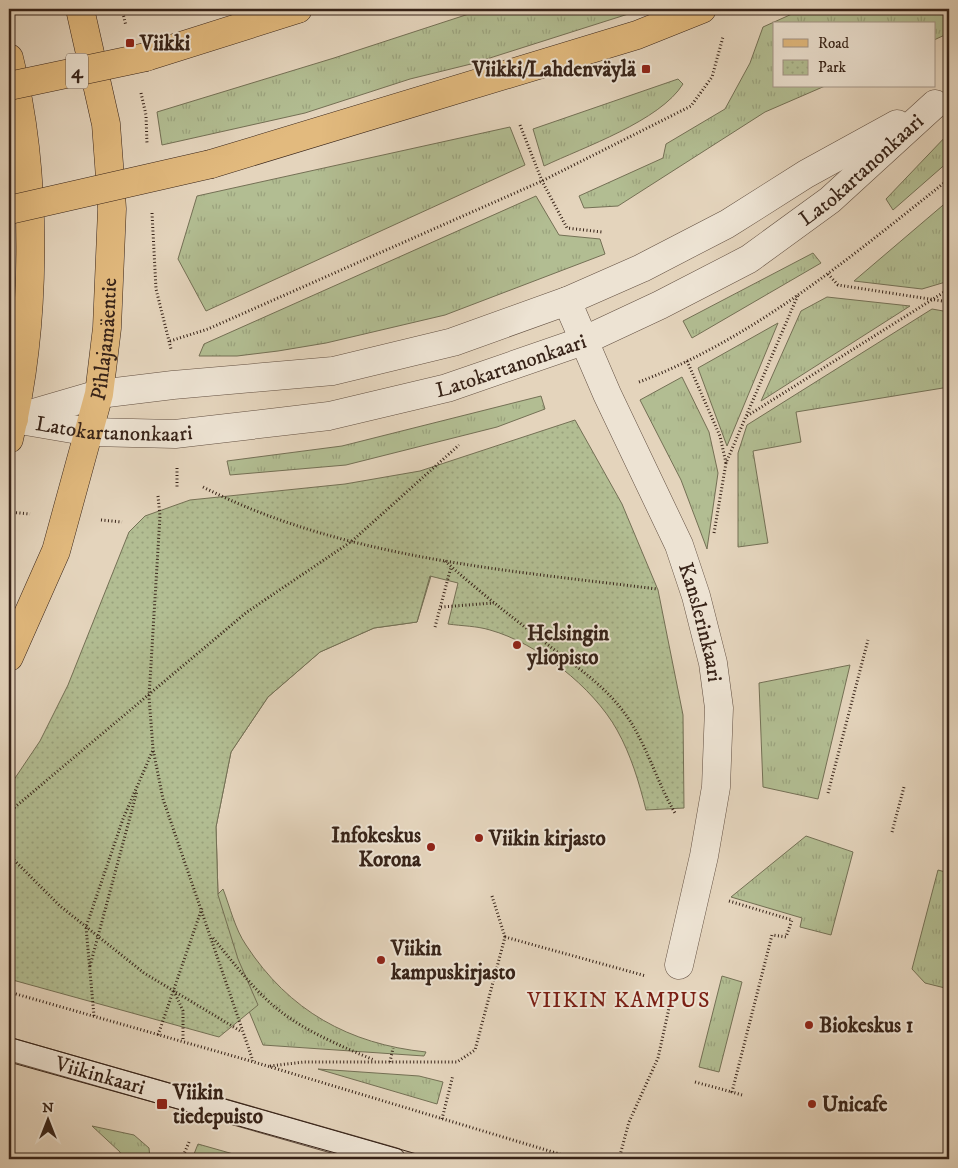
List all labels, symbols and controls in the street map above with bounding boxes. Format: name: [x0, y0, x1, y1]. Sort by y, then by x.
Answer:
legend: [773, 22, 936, 88]
place label: Viikki: [139, 31, 191, 57]
text: Road: [818, 34, 850, 53]
marker: Viikki: [124, 37, 136, 49]
road number: 4: [66, 54, 88, 88]
place label: Viikki/Lahdenväylä: [471, 57, 637, 83]
text: Park: [818, 58, 847, 77]
marker: Viikki/Lahdenväylä: [640, 63, 652, 75]
street label: Latokartanonkaari: [794, 109, 929, 232]
street label: Pihlajamäentie: [86, 277, 123, 404]
street label: Latokartanonkaari: [433, 329, 590, 404]
street label: Latokartanonkaari: [34, 411, 194, 448]
street label: Kanslerinkaari: [672, 559, 727, 683]
place label: Helsingin yliopisto: [526, 621, 610, 671]
marker: Helsingin yliopisto: [511, 639, 523, 651]
place label: Infokeskus Korona: [331, 823, 422, 873]
place label: Viikin kirjasto: [488, 826, 606, 853]
marker: Viikin kirjasto: [473, 832, 485, 844]
marker: Infokeskus Korona: [425, 841, 437, 853]
place label: Viikin kampuskirjasto: [390, 936, 515, 987]
marker: Viikin kampuskirjasto: [375, 954, 387, 966]
district label: VIIKIN KAMPUS: [526, 987, 711, 1014]
place label: Biokeskus 1: [819, 1013, 914, 1039]
marker: Biokeskus 1: [803, 1019, 815, 1031]
street label: Viikinkaari: [51, 1051, 148, 1101]
place label: Viikin tiedepuisto: [172, 1080, 263, 1130]
place label: Unicafe: [822, 1092, 888, 1118]
north arrow: [22, 1096, 72, 1146]
marker: Viikin tiedepuisto: [155, 1097, 169, 1111]
marker: Unicafe: [806, 1098, 818, 1110]
text: N: [42, 1099, 54, 1117]

